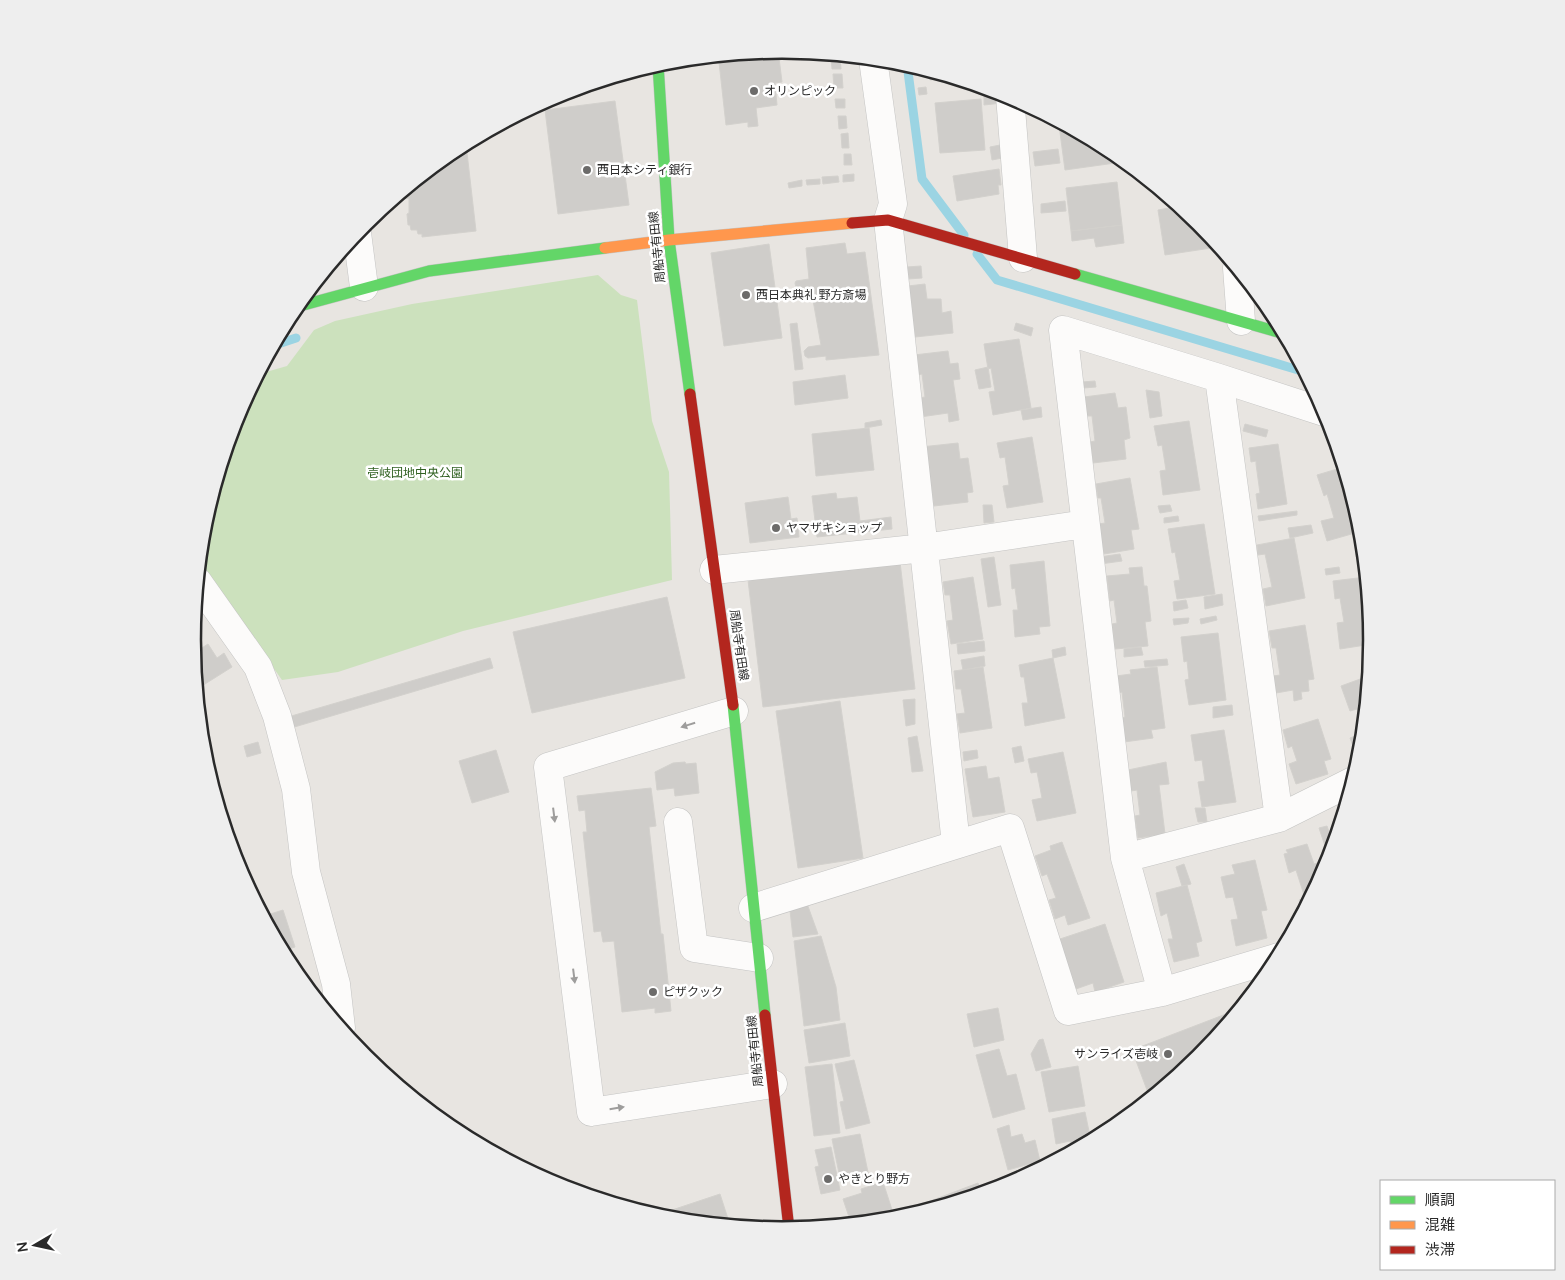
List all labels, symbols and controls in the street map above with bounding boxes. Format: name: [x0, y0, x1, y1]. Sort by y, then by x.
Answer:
place label: オリンピック: [764, 82, 836, 99]
marker: オリンピック: [748, 85, 760, 97]
place label: 西日本シティ銀行: [597, 161, 692, 178]
marker: 西日本シティ銀行: [581, 164, 593, 176]
street label: 周船寺有田線: [644, 210, 669, 284]
place label: 西日本典礼 野方斎場: [756, 286, 866, 303]
marker: 西日本典礼 野方斎場: [740, 289, 752, 301]
park label: 壱岐団地中央公園: [367, 464, 463, 481]
place label: ヤマザキショップ: [786, 519, 882, 536]
marker: ヤマザキショップ: [770, 522, 782, 534]
street label: 周船寺有田線: [726, 608, 753, 682]
one-way arrow: [680, 722, 695, 730]
one-way arrow: [550, 808, 558, 824]
one-way arrow: [570, 969, 578, 985]
place label: ピザクック: [663, 983, 723, 1000]
marker: ピザクック: [647, 986, 659, 998]
street label: 周船寺有田線: [742, 1014, 767, 1088]
place label: サンライズ壱岐: [1074, 1045, 1158, 1062]
marker: サンライズ壱岐: [1162, 1048, 1174, 1060]
one-way arrow: [609, 1104, 625, 1112]
place label: やきとり野方: [838, 1170, 910, 1187]
marker: やきとり野方: [822, 1173, 834, 1185]
legend: [1380, 1180, 1555, 1270]
text: 順調: [1425, 1189, 1455, 1210]
text: 混雑: [1425, 1214, 1455, 1235]
north arrow: [10, 1220, 60, 1270]
text: 渋滞: [1425, 1239, 1455, 1260]
text: N: [11, 1241, 32, 1254]

